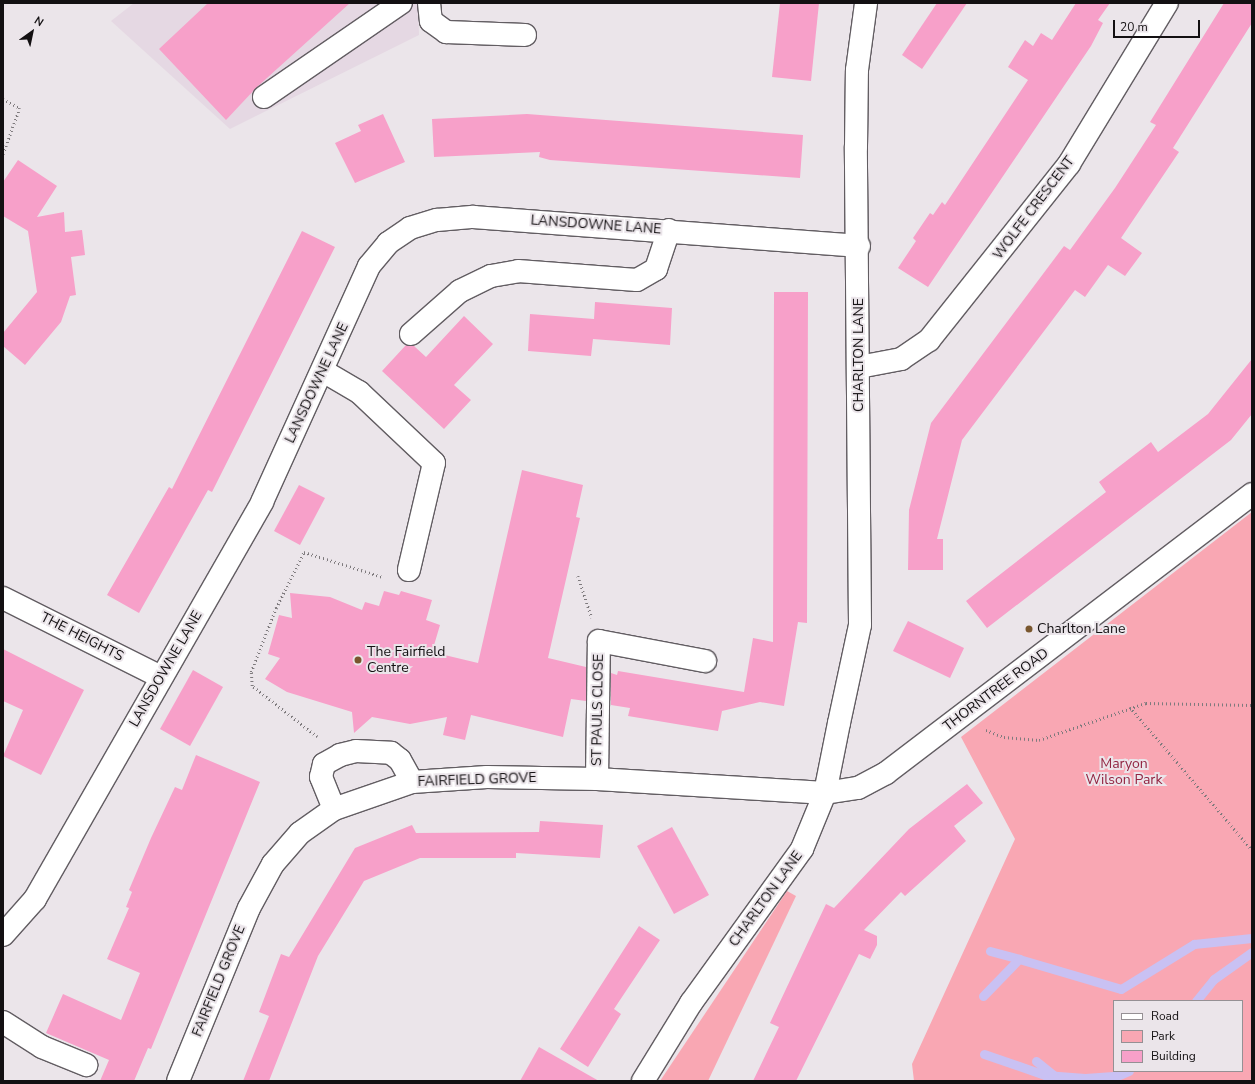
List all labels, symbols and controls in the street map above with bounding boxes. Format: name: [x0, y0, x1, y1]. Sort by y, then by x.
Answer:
north arrow: [12, 12, 52, 52]
scale bar: [1115, 12, 1202, 38]
text: N: [31, 13, 46, 30]
text: 20 m: [1120, 19, 1148, 35]
street label: WOLFE CRESCENT: [990, 153, 1078, 263]
street label: LANSDOWNE LANE: [530, 212, 662, 238]
street label: CHARLTON LANE: [851, 298, 867, 412]
street label: LANSDOWNE LANE: [282, 320, 352, 446]
street label: LANSDOWNE LANE: [126, 608, 206, 730]
street label: THE HEIGHTS: [38, 609, 126, 665]
place label: Charlton Lane: [1037, 621, 1125, 637]
marker: Charlton Lane: [1024, 624, 1034, 634]
place label: The Fairfield Centre: [367, 644, 445, 676]
street label: THORNTREE ROAD: [940, 645, 1052, 735]
marker: The Fairfield Centre: [352, 654, 364, 666]
street label: ST PAULS CLOSE: [589, 654, 607, 766]
park label: Maryon Wilson Park: [1086, 756, 1162, 788]
street label: FAIRFIELD GROVE: [417, 770, 537, 790]
street label: CHARLTON LANE: [726, 848, 806, 950]
street label: FAIRFIELD GROVE: [189, 923, 249, 1039]
legend: [1113, 1000, 1243, 1072]
text: Road: [1151, 1008, 1179, 1024]
text: Park: [1151, 1028, 1175, 1044]
text: Building: [1151, 1048, 1196, 1064]

